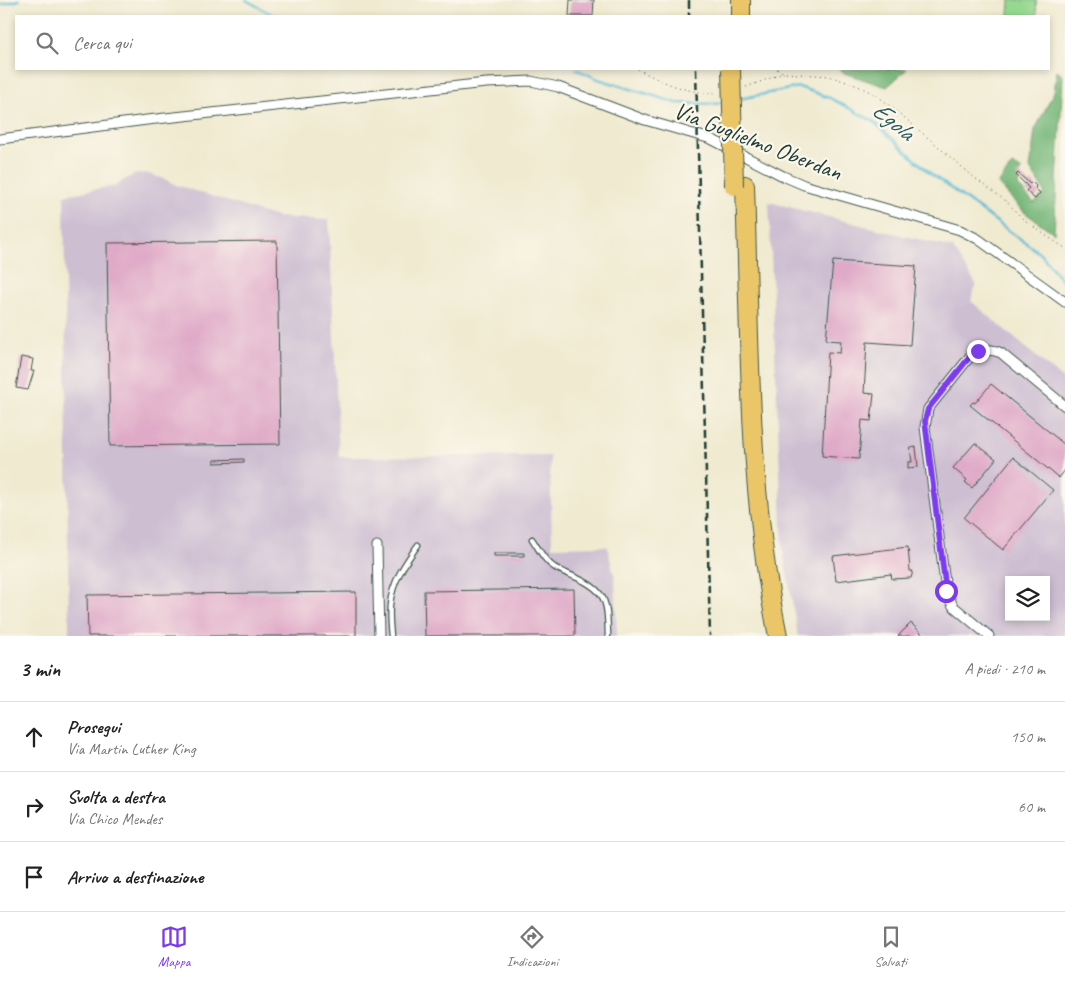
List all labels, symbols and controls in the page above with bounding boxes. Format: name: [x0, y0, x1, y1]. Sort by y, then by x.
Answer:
search box: [15, 15, 1050, 70]
icon: search: [33, 29, 61, 57]
text: Cerca qui: [73, 31, 132, 55]
water label: Egola: [866, 94, 923, 149]
street label: Via Guglielmo Oberdan: [670, 95, 847, 187]
route end: [967, 340, 990, 363]
map controls: [1005, 576, 1050, 621]
button: layers: [1005, 576, 1050, 621]
route start: [935, 580, 958, 603]
text: 3 min: [20, 656, 60, 682]
text: A piedi · 210 m: [964, 659, 1045, 679]
text: Prosegui: [67, 715, 120, 739]
icon: ahead: [20, 723, 48, 751]
text: 150 m: [1011, 727, 1045, 747]
text: Via Martin Luther King: [67, 739, 195, 759]
text: Svolta a destra: [67, 785, 165, 809]
icon: right: [20, 793, 48, 821]
text: 60 m: [1018, 797, 1045, 817]
text: Via Chico Mendes: [67, 809, 162, 829]
icon: arrive: [20, 863, 48, 891]
text: Arrivo a destinazione: [67, 865, 203, 889]
tab: Mappa: [158, 923, 190, 970]
tab: Indicazioni: [507, 923, 558, 970]
tab: Salvati: [874, 923, 907, 970]

